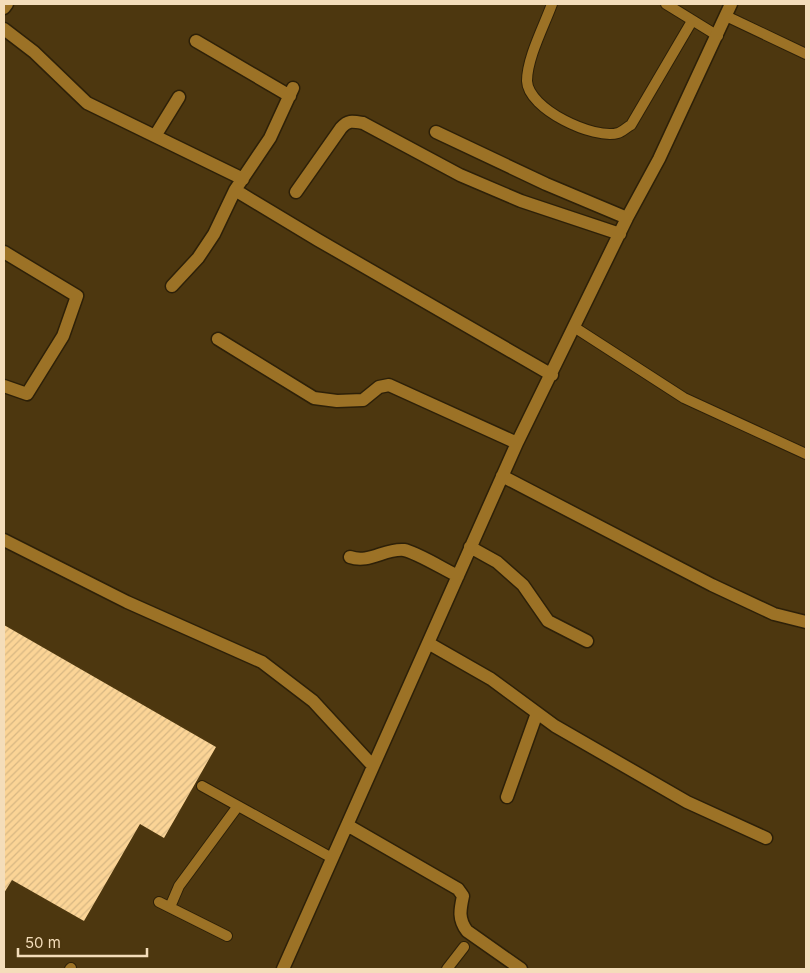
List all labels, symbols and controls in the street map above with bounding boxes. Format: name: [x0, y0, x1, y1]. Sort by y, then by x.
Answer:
scale bar: [18, 926, 146, 958]
text: 50 m: [25, 933, 61, 952]

